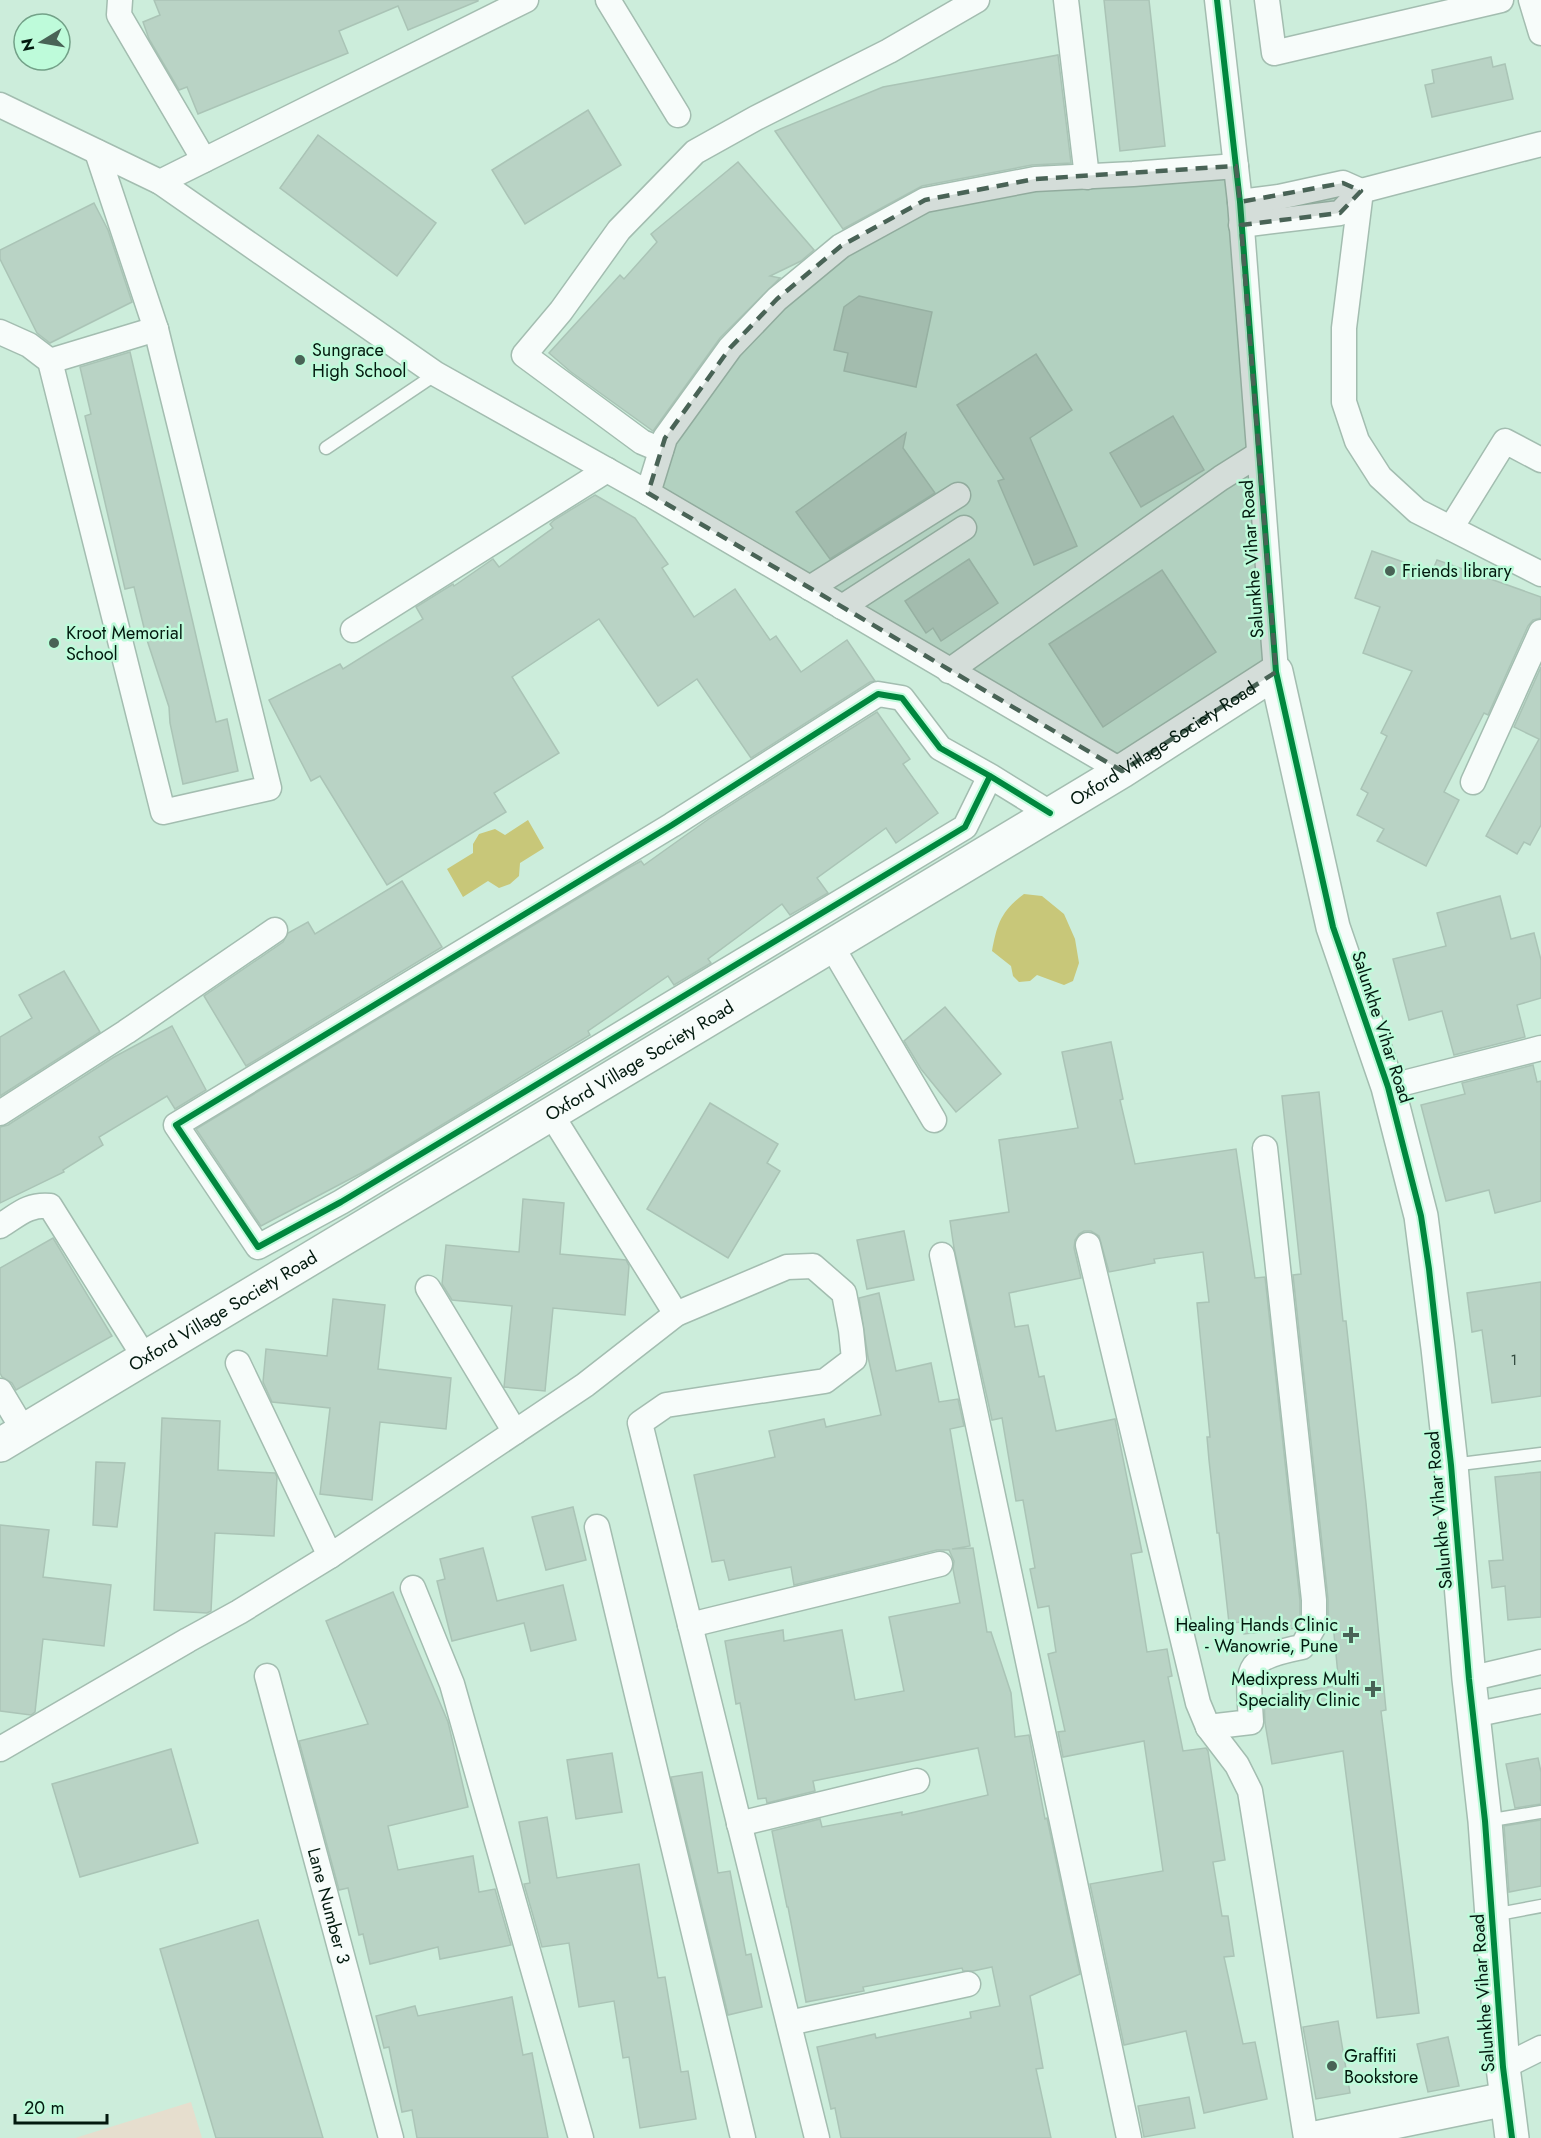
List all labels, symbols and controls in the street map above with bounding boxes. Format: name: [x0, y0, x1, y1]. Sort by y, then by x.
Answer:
north arrow: [12, 12, 72, 72]
text: N: [15, 36, 40, 53]
place label: Sungrace High School: [312, 337, 406, 384]
marker: Sungrace High School: [293, 353, 307, 367]
street label: Salunkhe Vihar Road: [1233, 479, 1271, 639]
place label: Friends library: [1402, 558, 1512, 584]
marker: Friends library: [1383, 564, 1397, 578]
place label: Kroot Memorial School: [66, 620, 183, 667]
marker: Kroot Memorial School: [47, 636, 61, 650]
street label: Oxford Village Society Road: [1065, 675, 1261, 812]
street label: Salunkhe Vihar Road: [1345, 948, 1419, 1106]
street label: Oxford Village Society Road: [540, 994, 739, 1128]
street label: Oxford Village Society Road: [124, 1244, 322, 1378]
house number: 1: [1511, 1349, 1517, 1371]
street label: Salunkhe Vihar Road: [1419, 1430, 1459, 1590]
place label: Healing Hands Clinic - Wanowrie, Pune: [1175, 1612, 1338, 1659]
marker: Healing Hands Clinic - Wanowrie, Pune: [1342, 1626, 1360, 1644]
place label: Medixpress Multi Speciality Clinic: [1231, 1666, 1360, 1713]
marker: Medixpress Multi Speciality Clinic: [1364, 1680, 1382, 1698]
street label: Lane Number 3: [301, 1845, 357, 1967]
street label: Salunkhe Vihar Road: [1464, 1913, 1502, 2073]
place label: Graffiti Bookstore: [1344, 2043, 1418, 2090]
marker: Graffiti Bookstore: [1325, 2059, 1339, 2073]
scale bar: [15, 2087, 106, 2125]
text: 20 m: [24, 2095, 64, 2121]

